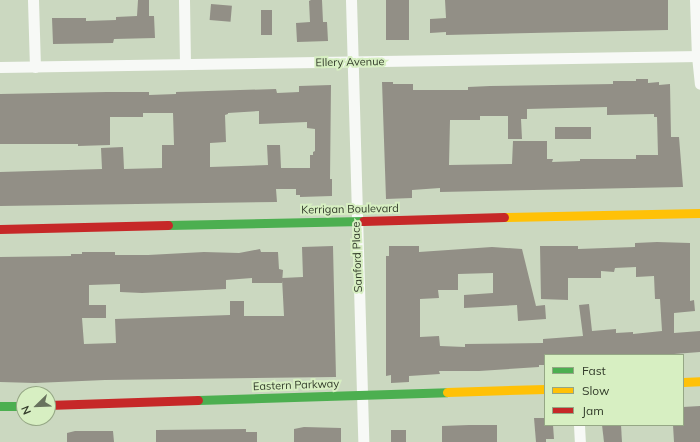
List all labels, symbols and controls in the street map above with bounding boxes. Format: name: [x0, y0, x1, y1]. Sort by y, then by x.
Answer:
street label: Ellery Avenue: [315, 55, 385, 69]
street label: Kerrigan Boulevard: [301, 202, 399, 216]
street label: Sanford Place: [349, 221, 365, 293]
legend: [544, 354, 684, 426]
text: Fast: [582, 363, 606, 378]
street label: Eastern Parkway: [253, 377, 339, 393]
text: Slow: [582, 383, 610, 398]
north arrow: [16, 386, 56, 426]
text: Jam: [582, 403, 604, 418]
text: N: [18, 404, 34, 417]

